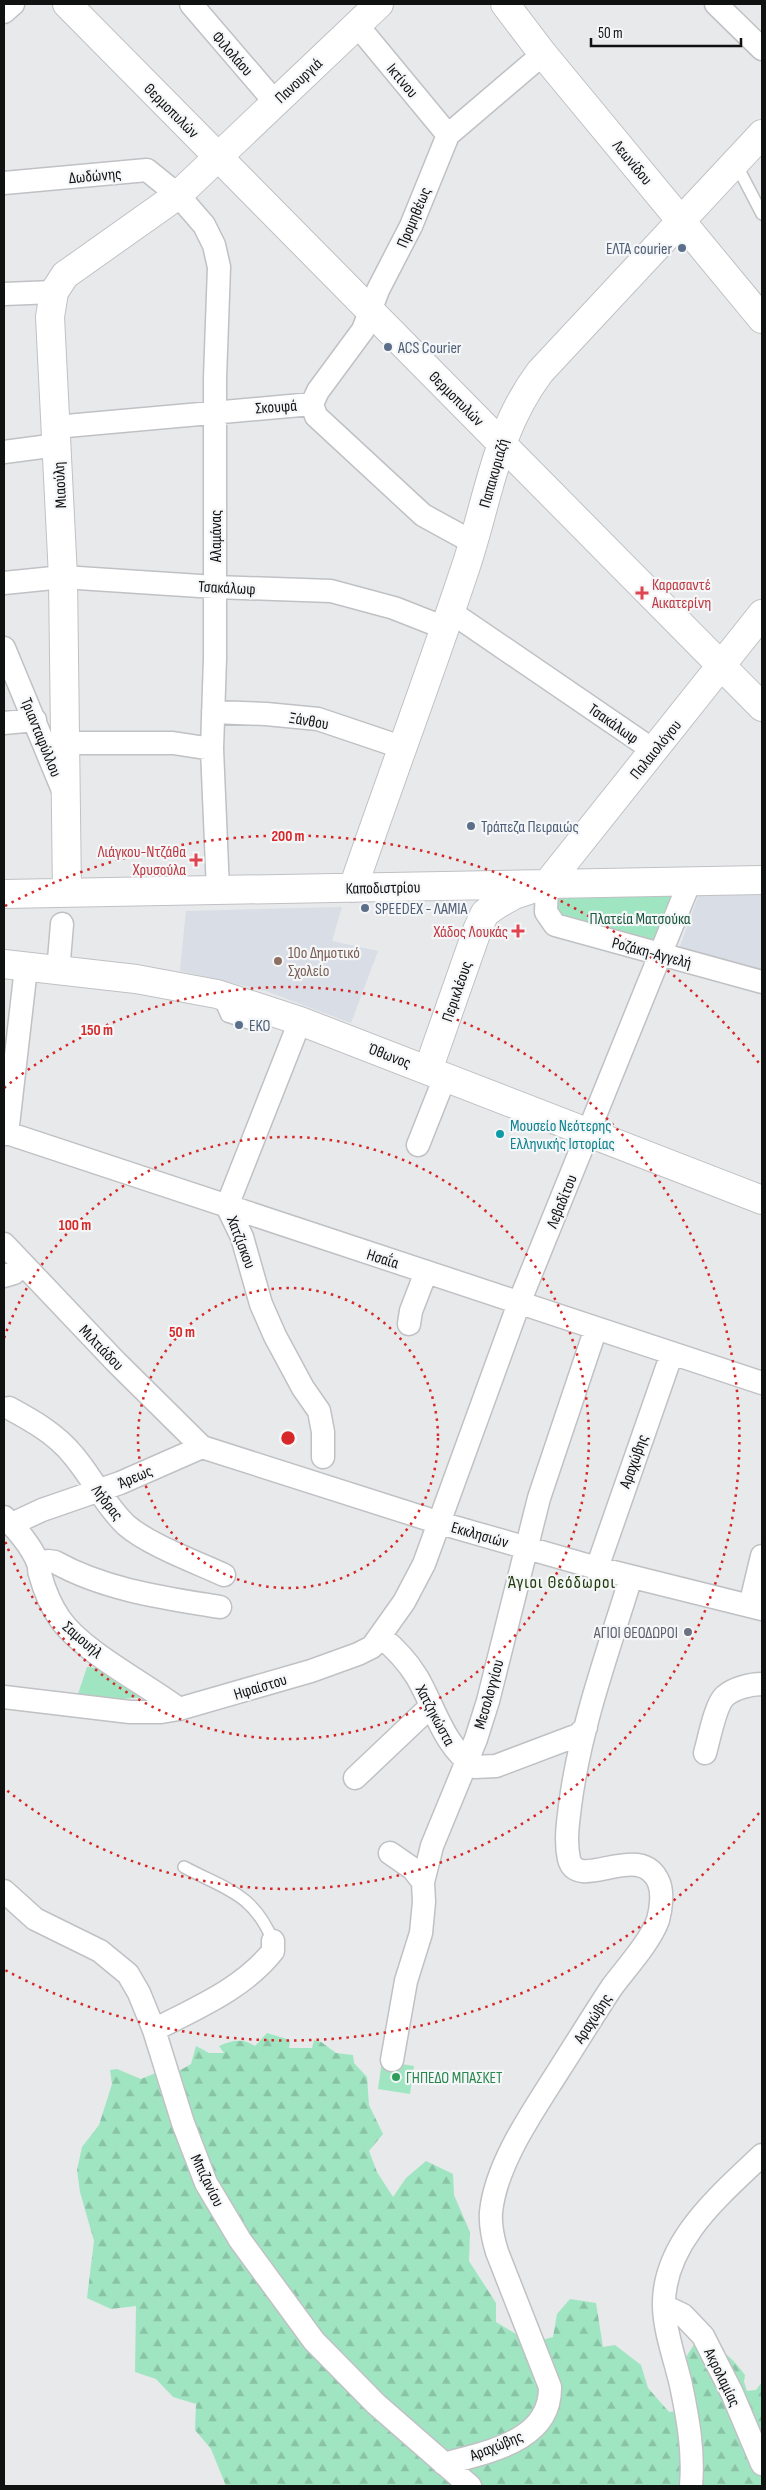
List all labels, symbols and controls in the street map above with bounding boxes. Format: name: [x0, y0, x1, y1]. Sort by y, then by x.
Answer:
scale bar: [591, 15, 741, 47]
text: 50 m: [598, 24, 623, 43]
street label: Φιλολάου: [207, 28, 256, 80]
street label: Πανουργιά: [271, 54, 327, 108]
street label: Ικτίνου: [382, 60, 422, 102]
street label: Θερμοπυλών: [139, 80, 202, 143]
street label: Λεωνίδου: [607, 136, 656, 189]
street label: Δωδώνης: [68, 165, 122, 188]
street label: Προμηθέως: [393, 184, 436, 251]
place label: ΕΛΤΑ courier: [606, 240, 672, 259]
marker: ΕΛΤΑ courier: [676, 242, 688, 254]
place label: ACS Courier: [397, 339, 462, 358]
marker: ACS Courier: [382, 341, 394, 353]
street label: Θερμοπυλών: [424, 368, 487, 431]
street label: Σκουφά: [255, 397, 298, 418]
street label: Παπακυριαζή: [476, 437, 513, 510]
street label: Μιαούλη: [50, 461, 71, 509]
street label: Αλαμάνας: [207, 510, 226, 563]
place label: Καρασαντέ Αικατερίνη: [651, 576, 711, 613]
street label: Τσακάλωφ: [198, 578, 256, 599]
marker: Καρασαντέ Αικατερίνη: [636, 587, 648, 599]
street label: Τριανταφύλλου: [16, 695, 65, 780]
street label: Τσακάλωφ: [584, 700, 642, 748]
street label: Ξάνθου: [287, 709, 330, 734]
street label: Παλαιολόγου: [626, 716, 686, 783]
place label: Τράπεζα Πειραιώς: [481, 818, 579, 837]
marker: Τράπεζα Πειραιώς: [465, 820, 477, 832]
text: 200 m: [271, 827, 305, 846]
place label: Λιάγκου-Ντζάθα Χρυσούλα: [97, 843, 186, 880]
marker: Λιάγκου-Ντζάθα Χρυσούλα: [190, 854, 202, 866]
street label: Καποδιστρίου: [346, 878, 420, 899]
place label: SPEEDEX - ΛΑΜΙΑ: [375, 900, 468, 919]
marker: SPEEDEX - ΛΑΜΙΑ: [359, 902, 371, 914]
park label: Πλατεία Ματσούκα: [590, 910, 691, 929]
place label: Χάδος Λουκάς: [433, 923, 508, 942]
marker: Χάδος Λουκάς: [512, 925, 524, 937]
street label: Ροζάκη-Αγγελή: [610, 934, 693, 973]
place label: 10ο Δημοτικό Σχολείο: [288, 944, 360, 981]
marker: 10ο Δημοτικό Σχολείο: [272, 955, 284, 967]
street label: Περικλέους: [438, 959, 477, 1024]
place label: EKO: [249, 1017, 271, 1036]
marker: EKO: [233, 1019, 245, 1031]
text: 150 m: [81, 1021, 113, 1040]
street label: Όθωνος: [364, 1039, 414, 1073]
place label: Μουσείο Νεότερης Ελληνικής Ιστορίας: [510, 1117, 615, 1154]
marker: Μουσείο Νεότερης Ελληνικής Ιστορίας: [494, 1128, 506, 1140]
street label: Λεβαδίτου: [543, 1172, 582, 1232]
street label: Χατζίσκου: [222, 1213, 259, 1271]
text: 100 m: [59, 1216, 91, 1235]
street label: Ησαΐα: [364, 1245, 401, 1274]
street label: Μιλτιάδου: [75, 1321, 127, 1375]
text: 50 m: [169, 1323, 195, 1342]
centre of rings: [279, 1429, 297, 1447]
street label: Αραχώβης: [616, 1432, 653, 1492]
street label: Άρεως: [116, 1462, 156, 1493]
street label: Λήδρας: [86, 1481, 127, 1525]
street label: Εκκλησιών: [449, 1518, 510, 1553]
district label: Άγιοι Θεόδωροι: [508, 1572, 616, 1593]
street label: Σαμουήλ: [58, 1618, 106, 1663]
place label: ΑΓΙΟΙ ΘΕΟΔΩΡΟΙ: [593, 1624, 678, 1643]
marker: ΑΓΙΟΙ ΘΕΟΔΩΡΟΙ: [682, 1626, 694, 1638]
street label: Μεσολογγίου: [470, 1657, 508, 1731]
street label: Ηφαίστου: [232, 1670, 289, 1704]
street label: Χατζηκώστα: [410, 1681, 459, 1750]
street label: Αραχώβης: [570, 1990, 616, 2048]
place label: ΓΗΠΕΔΟ ΜΠΑΣΚΕΤ: [406, 2069, 503, 2088]
marker: ΓΗΠΕΔΟ ΜΠΑΣΚΕΤ: [390, 2071, 402, 2083]
street label: Μπιζανίου: [186, 2151, 227, 2210]
street label: Ακρολαμίας: [699, 2344, 744, 2410]
street label: Αραχώβης: [466, 2427, 526, 2466]

